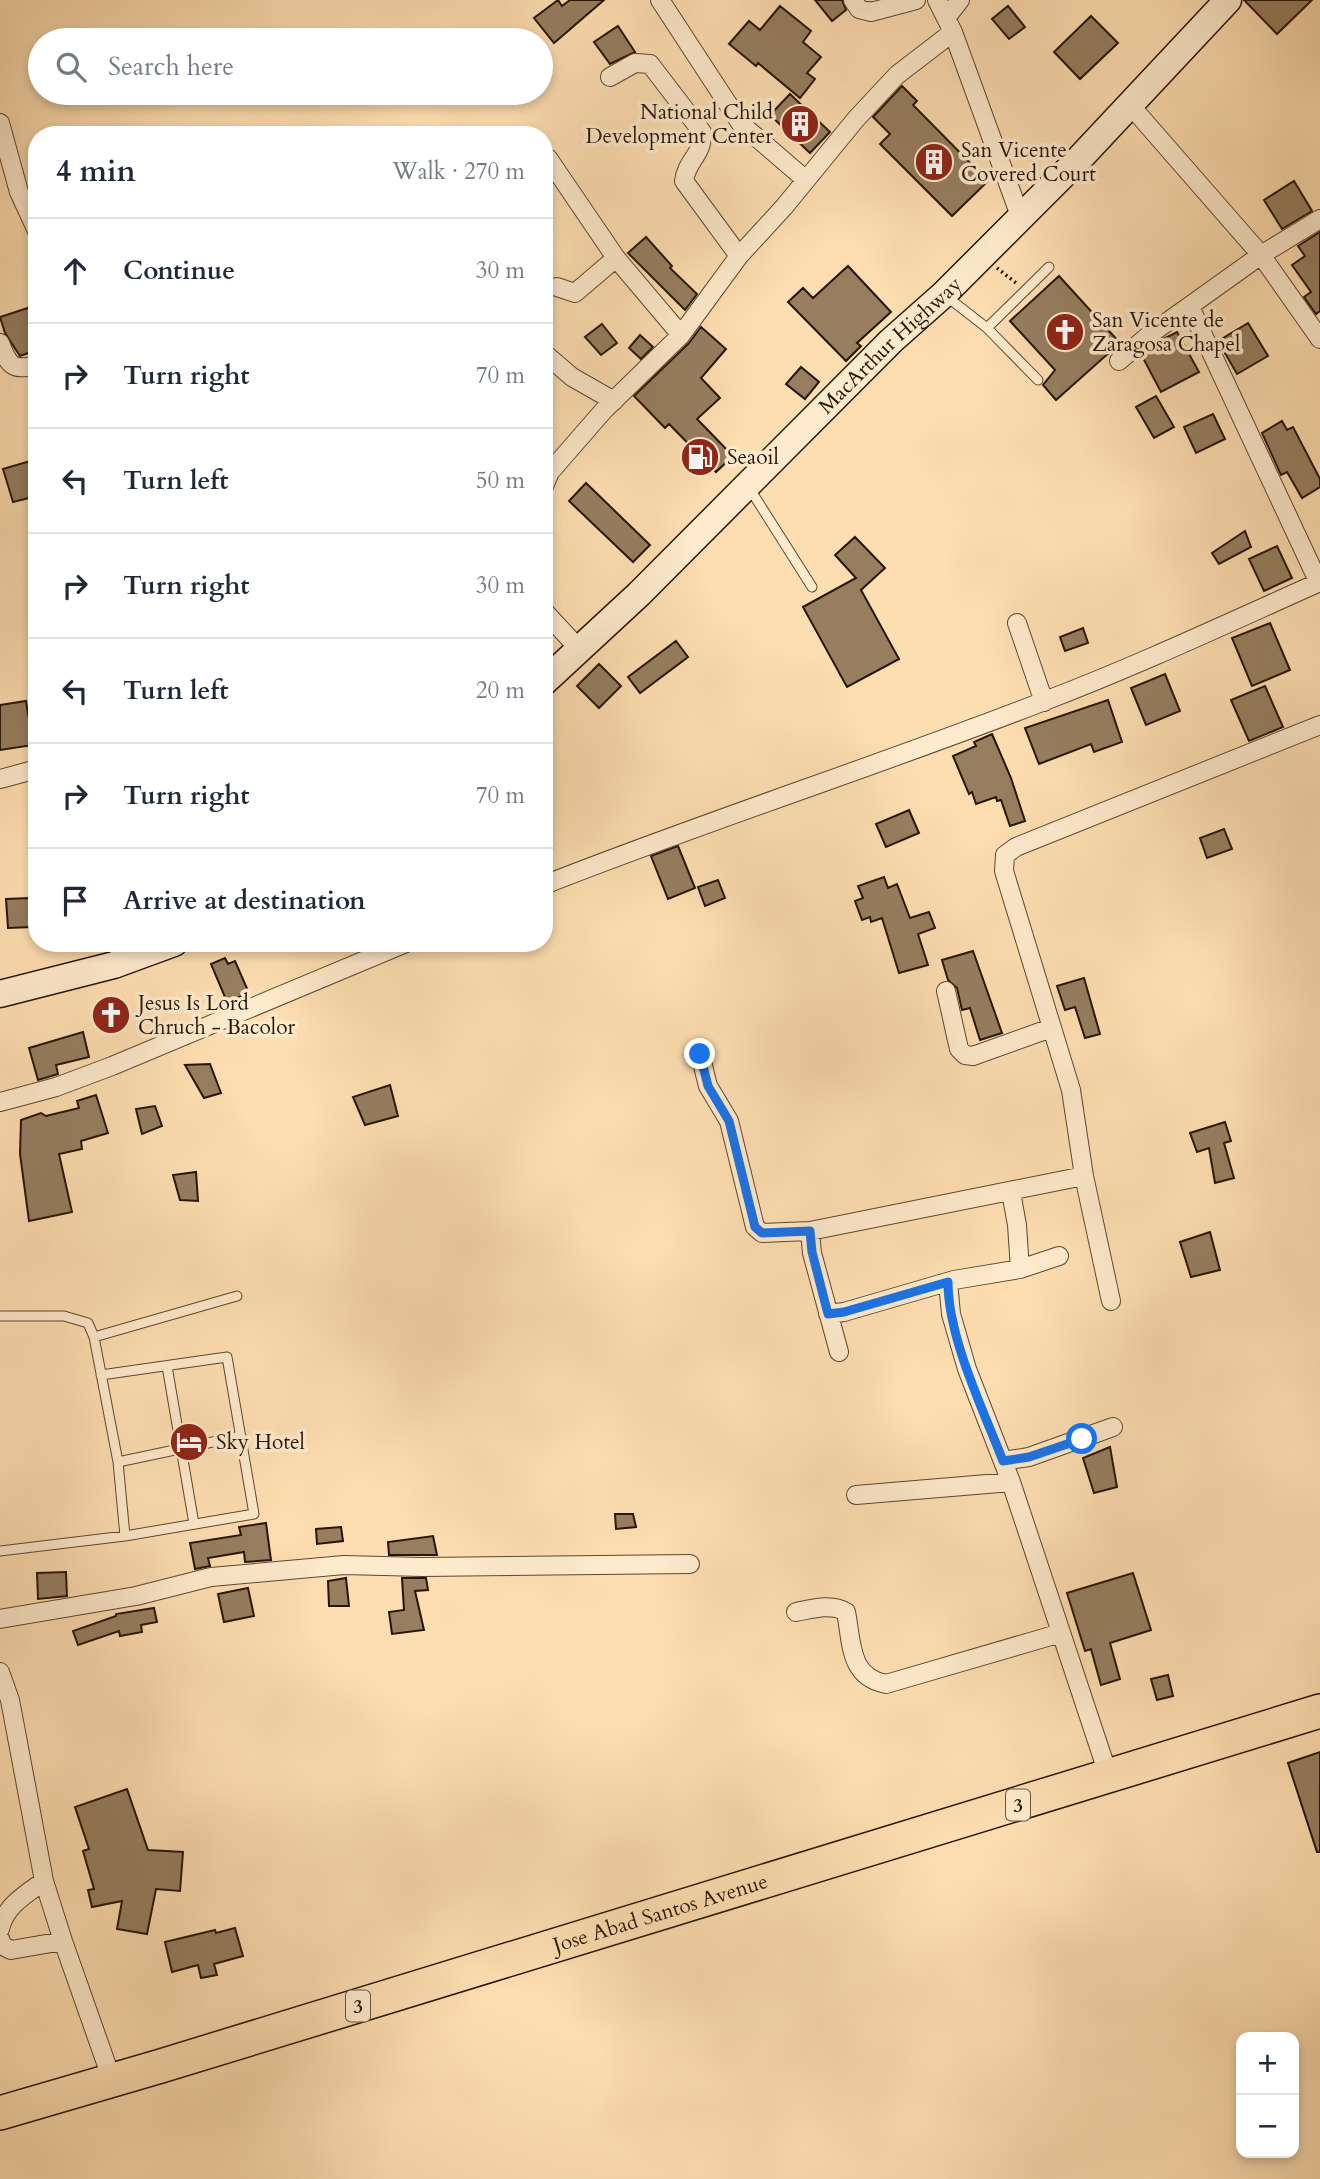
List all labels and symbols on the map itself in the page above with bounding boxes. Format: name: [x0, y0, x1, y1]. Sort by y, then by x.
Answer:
place label: National Child Development Center: [586, 98, 773, 151]
building icon: National Child Development Center: [779, 103, 821, 145]
place label: San Vicente Covered Court: [961, 136, 1096, 189]
building icon: San Vicente Covered Court: [913, 141, 955, 183]
street label: MacArthur Highway: [812, 270, 968, 421]
place label: San Vicente de Zaragosa Chapel: [1092, 306, 1240, 359]
church icon: San Vicente de Zaragosa Chapel: [1044, 311, 1086, 353]
fuel station icon: Seaoil: [679, 436, 721, 478]
place label: Seaoil: [727, 443, 779, 472]
place label: Jesus Is Lord Chruch - Bacolor: [135, 989, 295, 1042]
church icon: Jesus Is Lord Chruch - Bacolor: [90, 994, 132, 1036]
route end: [684, 1038, 715, 1069]
hotel icon: Sky Hotel: [168, 1421, 210, 1463]
route start: [1066, 1423, 1097, 1454]
place label: Sky Hotel: [216, 1428, 305, 1457]
road number: 3: [1006, 1789, 1030, 1820]
street label: Jose Abad Santos Avenue: [547, 1867, 771, 1961]
road number: 3: [346, 1990, 370, 2022]

